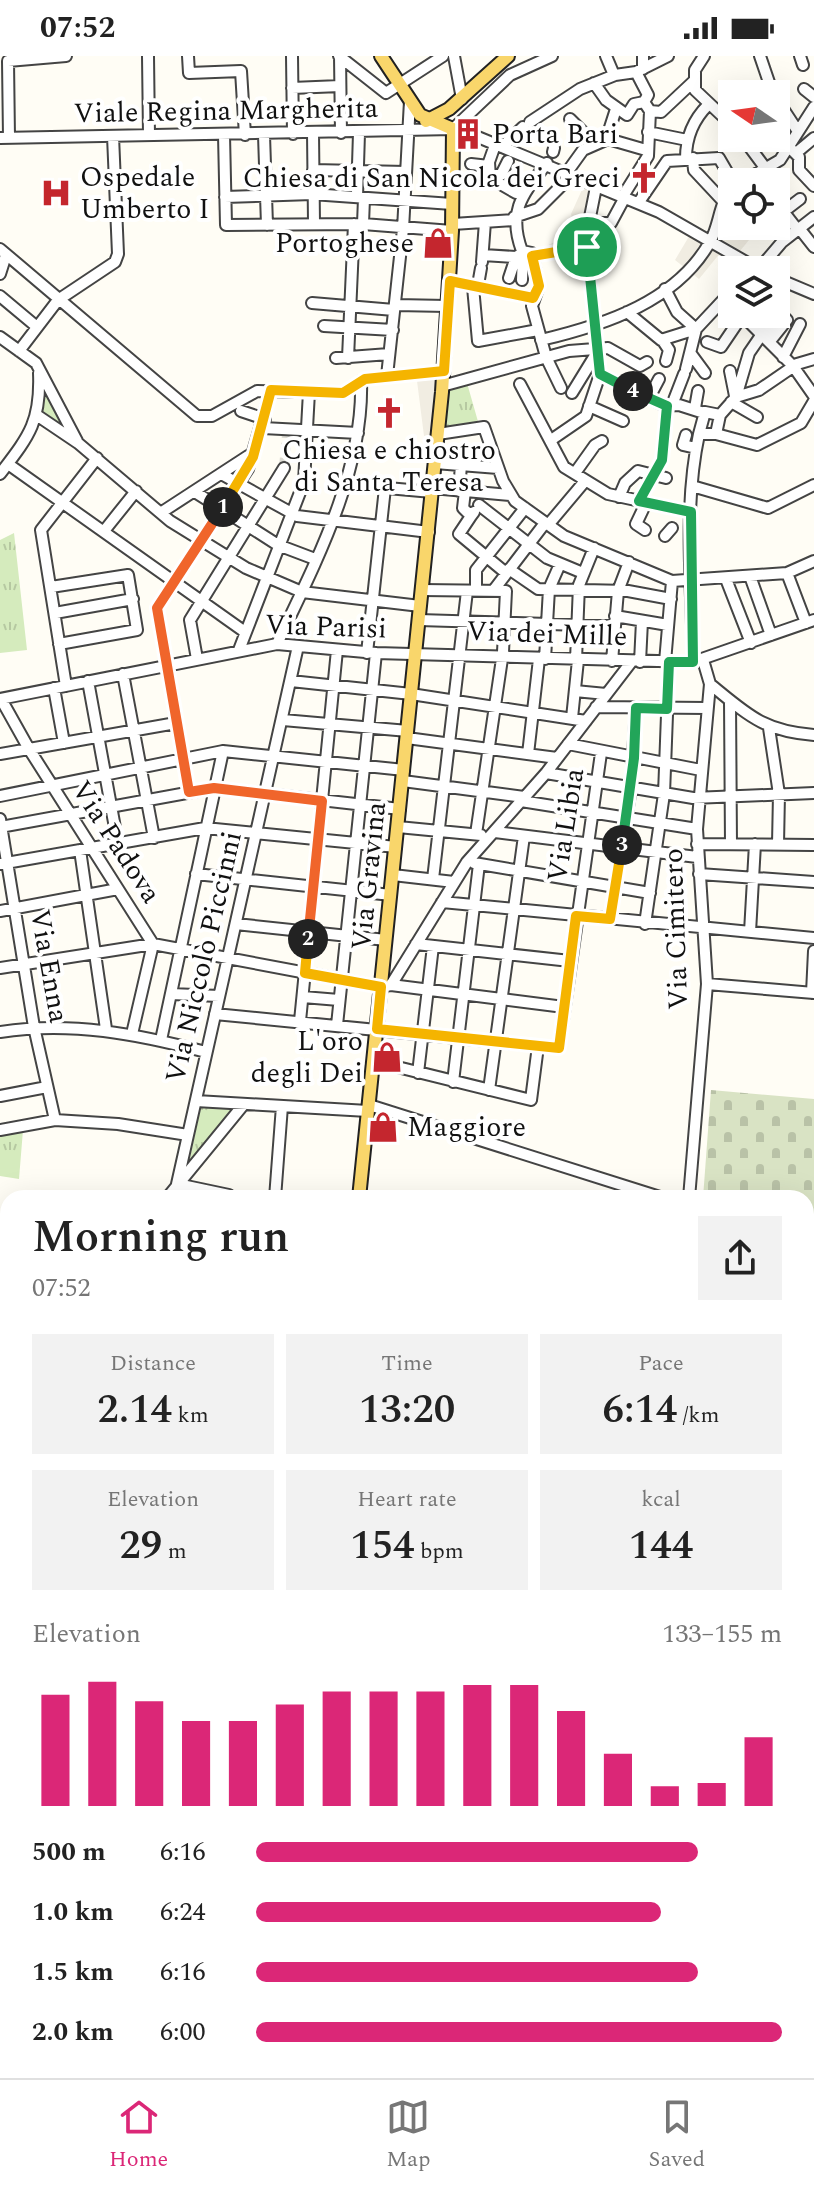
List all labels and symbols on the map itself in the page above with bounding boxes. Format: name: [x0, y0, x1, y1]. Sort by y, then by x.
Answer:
north arrow: [718, 80, 790, 152]
street label: Viale Regina Margherita: [73, 87, 379, 135]
place label: Porta Bari: [492, 113, 618, 156]
building icon: Porta Bari: [451, 117, 485, 151]
place label: Ospedale Umberto I: [80, 156, 209, 231]
place label: Chiesa di San Nicola dei Greci: [243, 157, 620, 200]
church icon: Chiesa di San Nicola dei Greci: [627, 161, 661, 195]
hospital icon: Ospedale Umberto I: [39, 176, 73, 210]
pin: [553, 213, 621, 281]
place label: Portoghese: [275, 222, 414, 265]
shop icon: Portoghese: [421, 226, 455, 260]
pin: 4: [613, 371, 653, 411]
church icon: Chiesa e chiostro di Santa Teresa: [372, 396, 406, 430]
place label: Chiesa e chiostro di Santa Teresa: [282, 429, 496, 504]
pin: 1: [203, 487, 243, 527]
street label: Via Parisi: [264, 603, 388, 651]
street label: Via dei Mille: [466, 610, 628, 658]
street label: Via Libia: [536, 765, 596, 885]
street label: Via Padova: [60, 772, 172, 912]
street label: Via Gravina: [340, 799, 398, 952]
pin: 3: [602, 825, 642, 865]
street label: Via Niccolò Piccinni: [154, 827, 254, 1087]
street label: Via Cimitero: [652, 847, 700, 1011]
street label: Via Enna: [18, 906, 80, 1026]
pin: 2: [288, 919, 328, 959]
place label: L'oro degli Dei: [251, 1020, 363, 1095]
shop icon: L'oro degli Dei: [370, 1040, 404, 1074]
place label: Maggiore: [407, 1106, 526, 1149]
shop icon: Maggiore: [366, 1110, 400, 1144]

